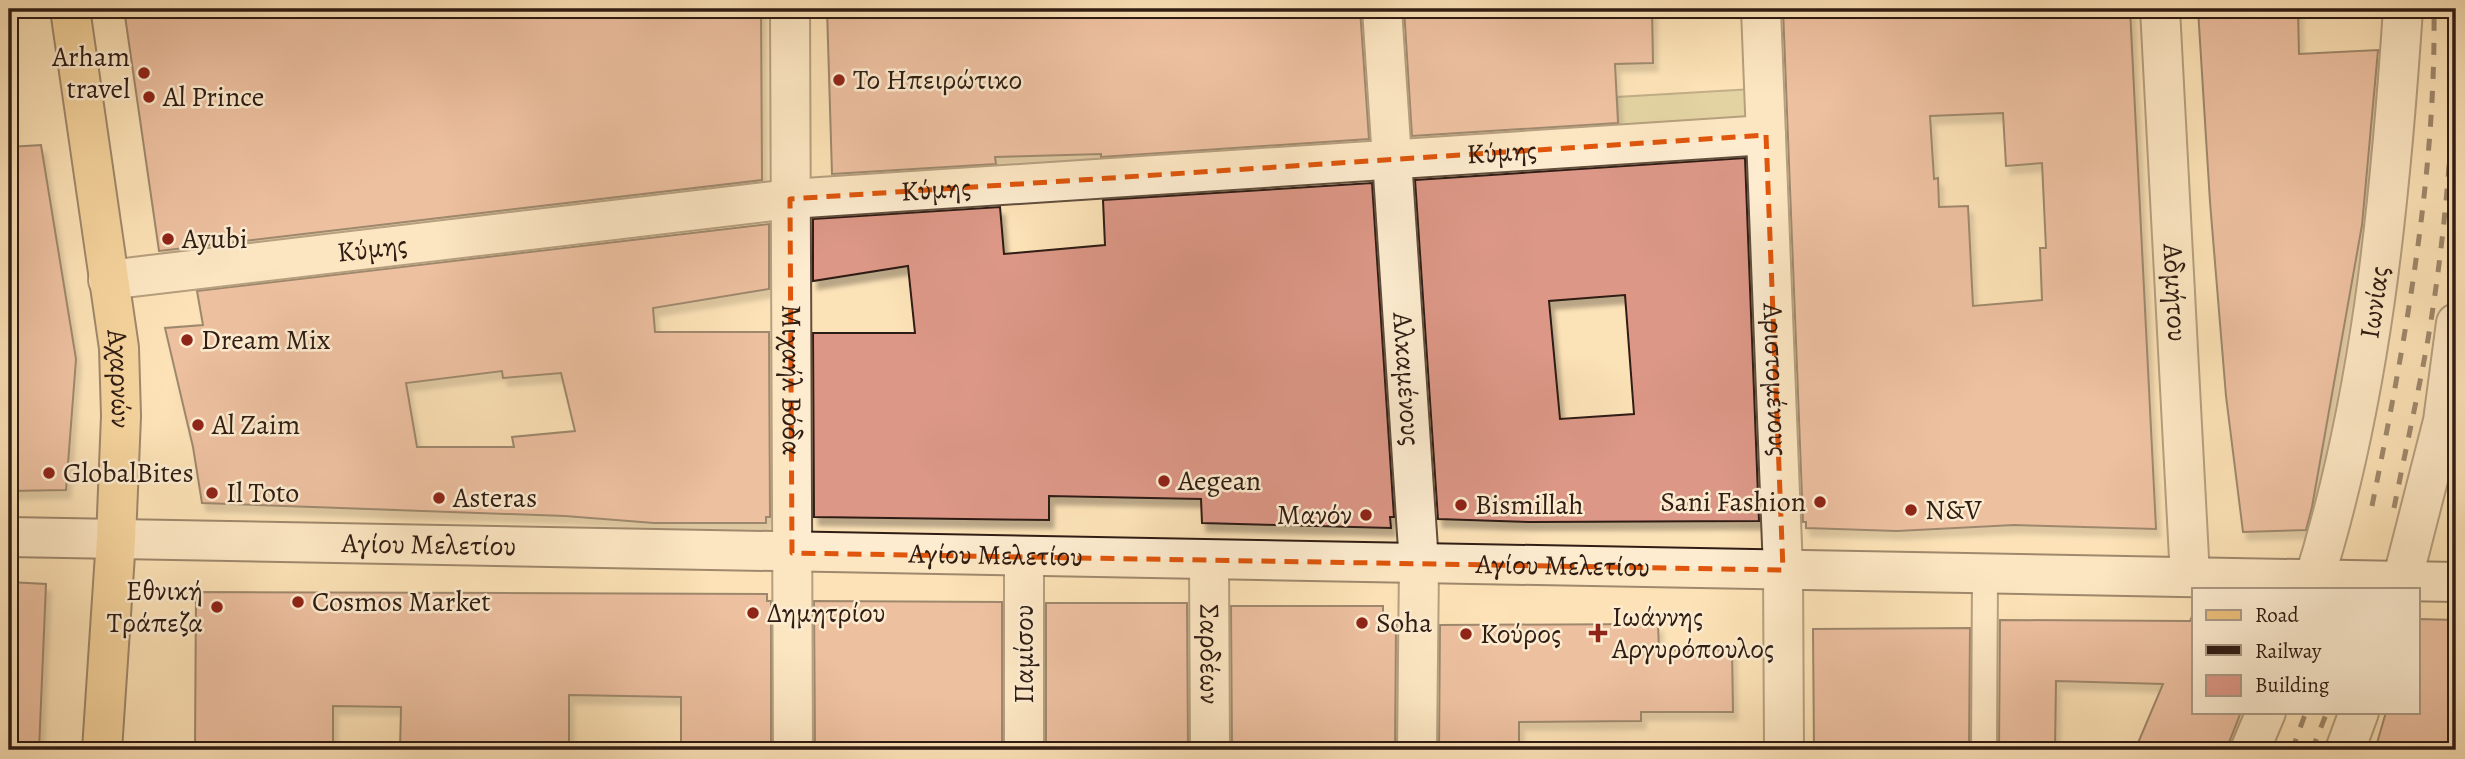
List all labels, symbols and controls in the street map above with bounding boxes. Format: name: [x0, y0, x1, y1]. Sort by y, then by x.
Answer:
place label: Arham travel: [51, 38, 130, 108]
place label: Το Ηπειρώτικο: [853, 61, 1022, 99]
marker: Arham travel: [136, 65, 152, 81]
marker: Το Ηπειρώτικο: [831, 72, 847, 88]
place label: Al Prince: [162, 78, 264, 116]
marker: Al Prince: [141, 89, 157, 105]
street label: Κύμης: [1465, 131, 1538, 174]
street label: Κύμης: [900, 168, 972, 211]
place label: Ayubi: [181, 220, 248, 258]
street label: Κύμης: [335, 226, 409, 272]
marker: Ayubi: [160, 231, 176, 247]
street label: Αδμήτου: [2153, 242, 2197, 343]
street label: Ιωνίας: [2350, 264, 2398, 341]
street label: Αριστομένους: [1754, 301, 1798, 457]
street label: Μιχαήλ Βόδα: [772, 304, 811, 456]
street label: Αλκαμένους: [1383, 310, 1430, 447]
place label: Dream Mix: [201, 321, 331, 359]
street label: Αχαρνών: [97, 325, 140, 429]
marker: Dream Mix: [179, 332, 195, 348]
place label: Al Zaim: [211, 406, 300, 444]
marker: Al Zaim: [190, 417, 206, 433]
place label: GlobalBites: [63, 454, 194, 492]
place label: Aegean: [1177, 462, 1261, 500]
marker: GlobalBites: [41, 465, 57, 481]
marker: Aegean: [1156, 473, 1172, 489]
place label: Il Toto: [226, 474, 299, 512]
place label: Asteras: [452, 479, 537, 517]
place label: Sani Fashion: [1660, 483, 1806, 521]
marker: Il Toto: [204, 485, 220, 501]
place label: Bismillah: [1475, 486, 1583, 524]
marker: Asteras: [431, 490, 447, 506]
place label: N&V: [1925, 491, 1983, 529]
marker: Sani Fashion: [1812, 494, 1828, 510]
place label: Μανόν: [1277, 496, 1352, 534]
marker: Bismillah: [1453, 497, 1469, 513]
marker: N&V: [1903, 502, 1919, 518]
marker: Μανόν: [1358, 507, 1374, 523]
street label: Αγίου Μελετίου: [340, 524, 516, 565]
street label: Αγίου Μελετίου: [907, 535, 1083, 576]
street label: Αγίου Μελετίου: [1474, 545, 1650, 586]
place label: Εθνική Τράπεζα: [107, 572, 203, 642]
place label: Cosmos Market: [312, 583, 491, 621]
legend: [2192, 588, 2420, 714]
marker: Cosmos Market: [290, 594, 306, 610]
place label: Δημητρίου: [767, 594, 886, 632]
place label: Ιωάννης Αργυρόπουλος: [1611, 598, 1774, 668]
marker: Εθνική Τράπεζα: [209, 599, 225, 615]
text: Road: [2255, 601, 2299, 629]
street label: Παμίσου: [1005, 604, 1043, 704]
street label: Σαρδέων: [1190, 604, 1229, 704]
place label: Soha: [1376, 604, 1432, 642]
marker: Δημητρίου: [745, 605, 761, 621]
marker: Soha: [1354, 615, 1370, 631]
place label: Κούρος: [1480, 615, 1561, 653]
marker: Ιωάννης Αργυρόπουλος: [1590, 625, 1606, 641]
marker: Κούρος: [1458, 626, 1474, 642]
text: Railway: [2255, 637, 2322, 665]
text: Building: [2255, 671, 2330, 699]

